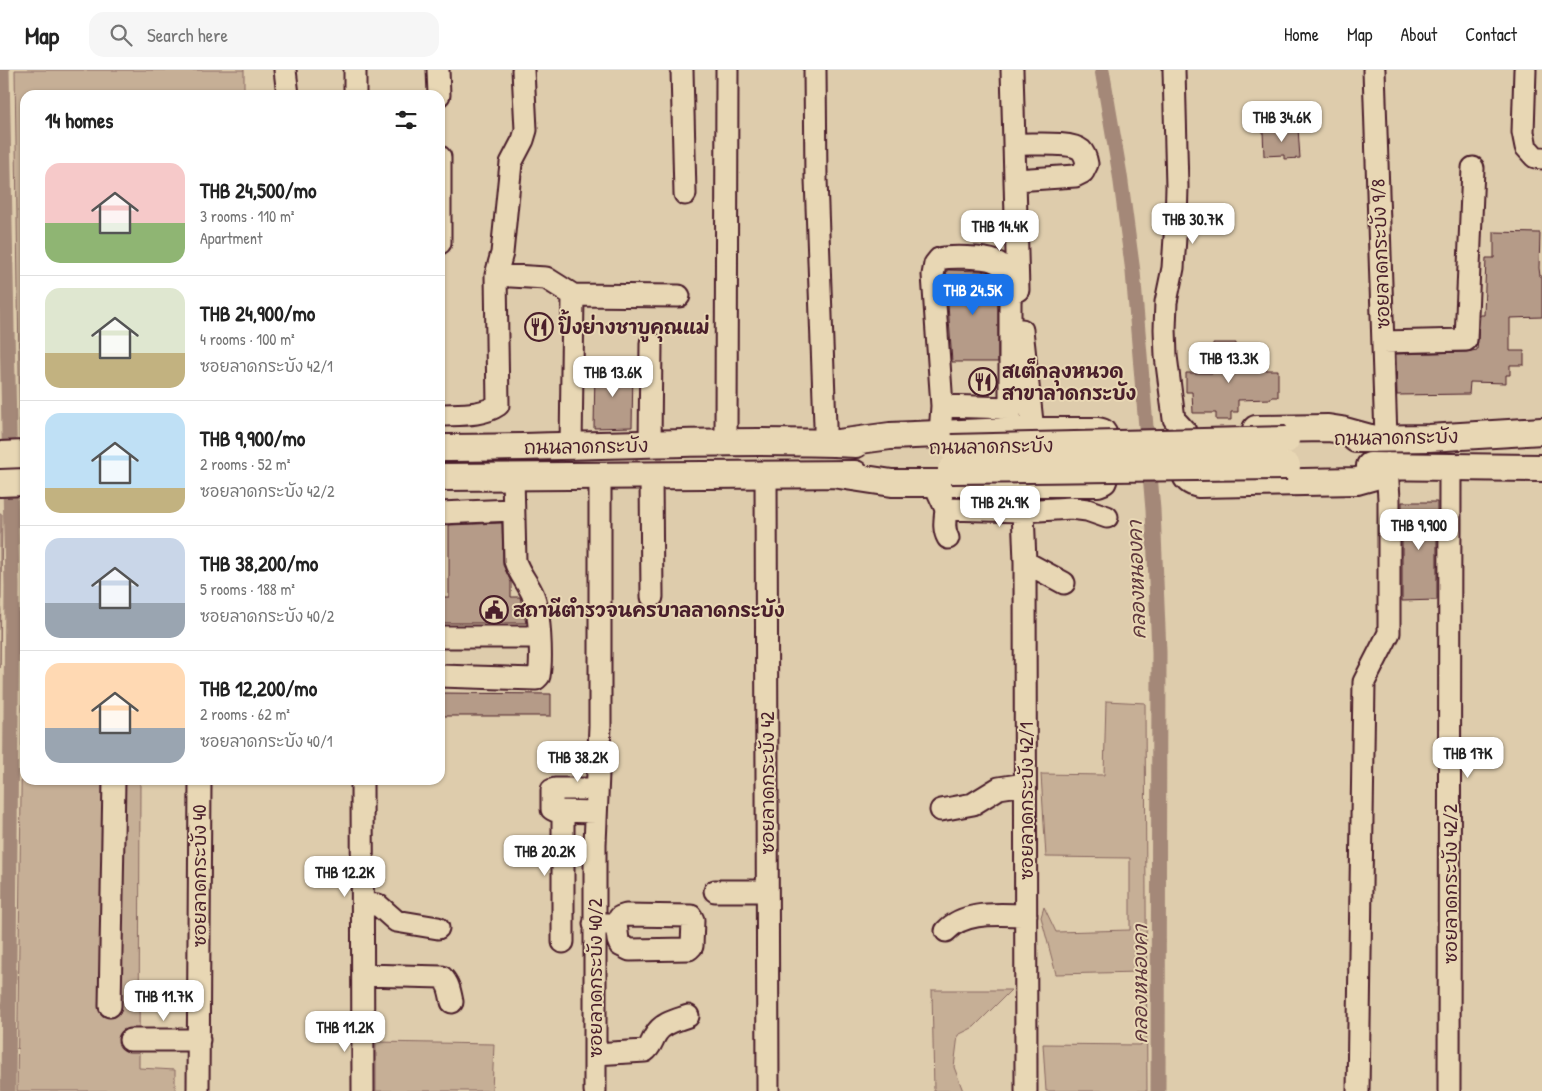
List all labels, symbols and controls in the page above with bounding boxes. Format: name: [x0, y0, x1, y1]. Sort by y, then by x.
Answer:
search box: [89, 12, 439, 57]
text: Map: [25, 19, 59, 51]
icon: search: [107, 21, 135, 49]
text: Search here: [147, 22, 228, 48]
text: Home: [1284, 22, 1319, 47]
text: Map: [1347, 22, 1372, 47]
text: About: [1400, 22, 1437, 47]
text: Contact: [1465, 22, 1517, 47]
pin: THB 34.6K: [1225, 100, 1339, 143]
text: 14 homes: [45, 106, 113, 135]
icon: filters: [392, 106, 420, 134]
text: THB 34.6K: [1253, 106, 1311, 128]
text: THB 24,500/mo: [200, 176, 316, 205]
street label: ซอยลาดกระบัง 9/8: [1364, 179, 1396, 329]
icon: home: [85, 183, 145, 243]
pin: THB 30.7K: [1136, 202, 1250, 245]
text: 3 rooms · 110 m²: [200, 205, 295, 227]
text: THB 30.7K: [1163, 208, 1223, 230]
pin: THB 14.4K: [943, 210, 1057, 252]
text: THB 14.4K: [972, 215, 1028, 237]
text: Apartment: [200, 227, 263, 249]
pin: THB 24.5K: [916, 274, 1030, 316]
text: THB 24.5K: [944, 279, 1002, 301]
text: THB 24,900/mo: [200, 299, 315, 328]
icon: home: [85, 308, 145, 368]
place label: ปิ้งย่างชาบูคุณแม่: [558, 309, 710, 342]
restaurant icon: ปิ้งย่างชาบูคุณแม่: [524, 312, 554, 342]
text: 4 rooms · 100 m²: [200, 328, 295, 350]
pin: THB 13.3K: [1172, 342, 1286, 384]
text: THB 13.3K: [1200, 347, 1258, 369]
text: ซอยลาดกระบัง 42/1: [200, 355, 333, 377]
pin: THB 13.6K: [556, 356, 670, 398]
place label: สเต็กลุงหนวด สาขาลาดกระบัง: [1002, 357, 1137, 406]
text: THB 13.6K: [584, 361, 642, 383]
restaurant icon: สเต็กลุงหนวด สาขาลาดกระบัง: [968, 367, 998, 397]
street label: ถนนลาดกระบัง: [1334, 423, 1458, 451]
text: THB 9,900/mo: [200, 424, 305, 453]
street label: ถนนลาดกระบัง: [524, 432, 648, 460]
street label: ถนนลาดกระบัง: [929, 432, 1053, 460]
icon: home: [85, 433, 145, 493]
text: 2 rooms · 52 m²: [200, 453, 290, 475]
text: ซอยลาดกระบัง 42/2: [200, 480, 335, 502]
pin: THB 24.9K: [943, 486, 1057, 528]
text: THB 24.9K: [971, 491, 1029, 513]
pin: THB 9,900: [1362, 508, 1476, 551]
text: THB 9,900: [1391, 514, 1447, 536]
water label: คลองหนองคา: [1120, 519, 1152, 640]
text: THB 38,200/mo: [200, 549, 318, 578]
icon: home: [85, 558, 145, 618]
text: 5 rooms · 188 m²: [200, 578, 295, 600]
public building icon: สถานีตำรวจนครบาลลาดกระบัง: [479, 595, 509, 625]
place label: สถานีตำรวจนครบาลลาดกระบัง: [513, 597, 785, 623]
text: ซอยลาดกระบัง 40/2: [200, 605, 334, 627]
text: THB 12,200/mo: [200, 674, 317, 703]
icon: home: [85, 683, 145, 743]
text: 2 rooms · 62 m²: [200, 703, 290, 725]
street label: ซอยลาดกระบัง 42: [754, 711, 780, 854]
street label: ซอยลาดกระบัง 42/1: [1013, 722, 1039, 880]
text: ซอยลาดกระบัง 40/1: [200, 730, 333, 752]
pin: THB 17K: [1422, 736, 1514, 779]
pin: THB 38.2K: [521, 740, 635, 783]
text: THB 17K: [1444, 742, 1492, 764]
text: THB 38.2K: [548, 746, 608, 768]
street label: ซอยลาดกระบัง 42/2: [1437, 804, 1463, 964]
street label: ซอยลาดกระบัง 40: [186, 805, 212, 947]
pin: THB 20.2K: [488, 834, 602, 877]
text: THB 20.2K: [515, 840, 575, 862]
pin: THB 12.2K: [288, 856, 402, 898]
text: THB 12.2K: [315, 861, 375, 883]
street label: ซอยลาดกระบัง 40/2: [582, 898, 608, 1058]
water label: คลองหนองคา: [1126, 923, 1153, 1043]
pin: THB 11.7K: [107, 980, 221, 1022]
text: THB 11.7K: [135, 985, 193, 1007]
pin: THB 11.2K: [288, 1010, 402, 1053]
text: THB 11.2K: [316, 1016, 374, 1038]

